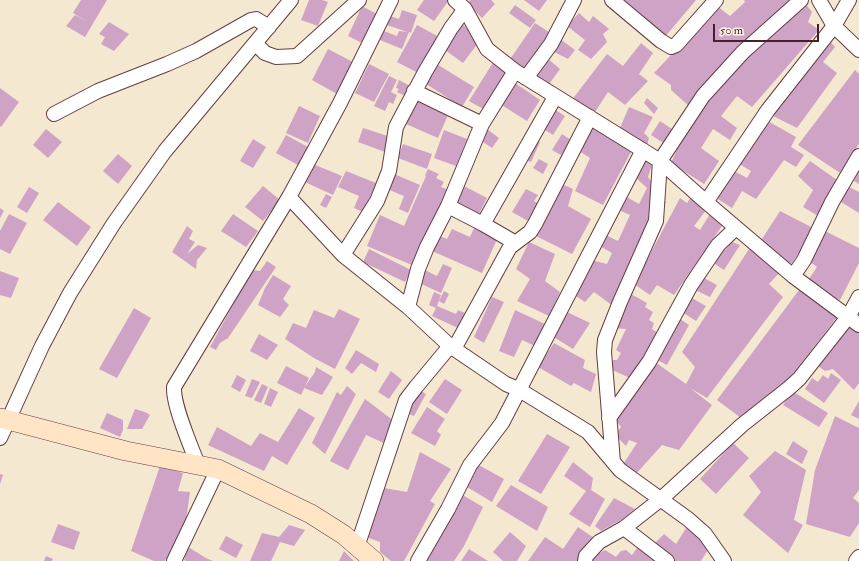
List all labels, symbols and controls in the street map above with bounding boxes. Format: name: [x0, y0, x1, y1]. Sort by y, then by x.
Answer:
scale bar: [715, 16, 821, 42]
text: 50 m: [720, 23, 743, 38]

